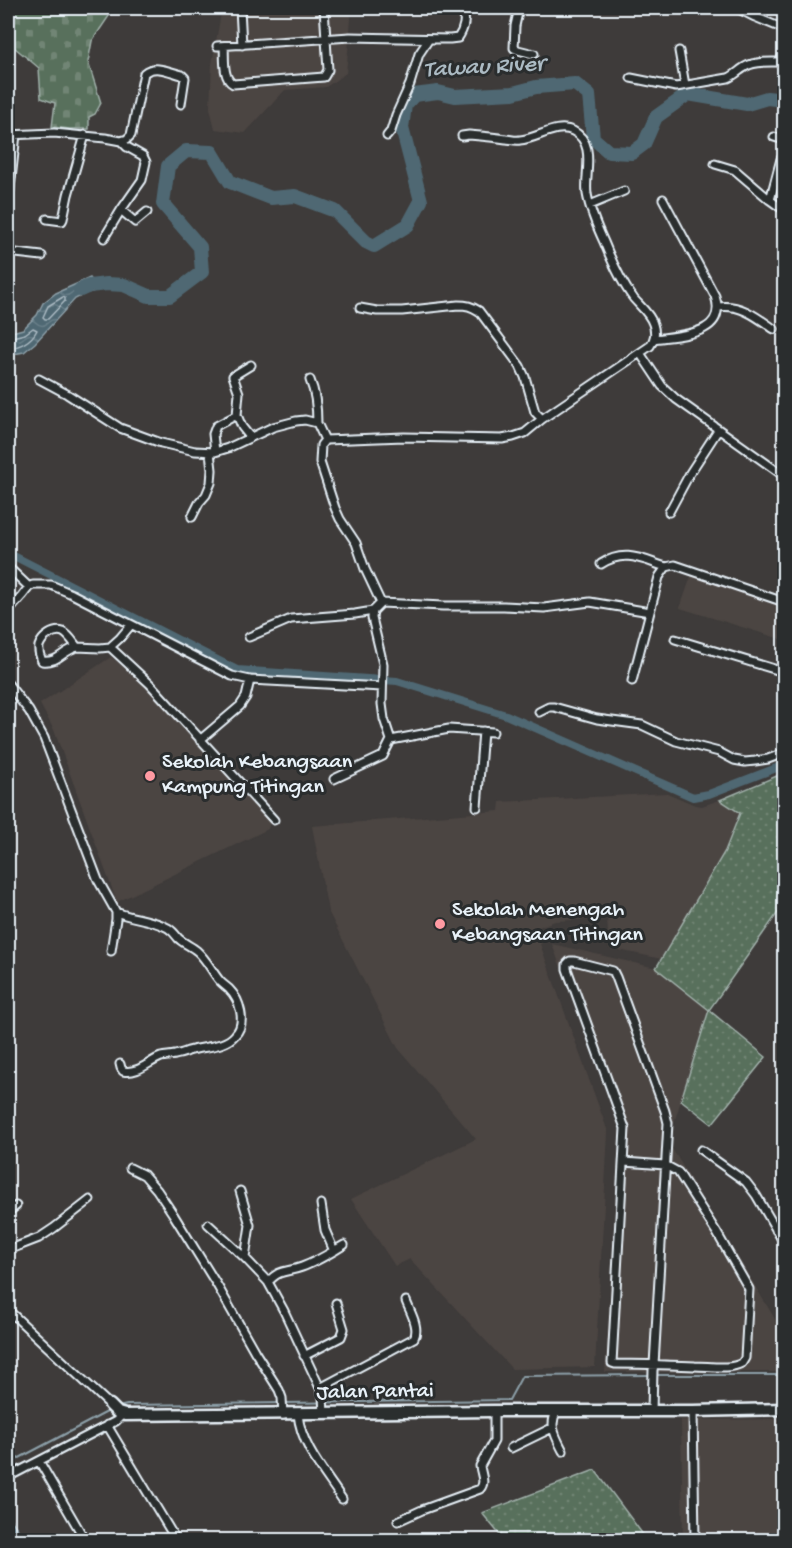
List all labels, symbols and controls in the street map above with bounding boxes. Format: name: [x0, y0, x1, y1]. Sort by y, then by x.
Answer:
water label: Tawau River: [423, 50, 550, 86]
place label: Sekolah Kebangsaan Kampung Titingan: [162, 750, 353, 801]
marker: Sekolah Kebangsaan Kampung Titingan: [143, 769, 157, 783]
place label: Sekolah Menengah Kebangsaan Titingan: [452, 898, 644, 949]
marker: Sekolah Menengah Kebangsaan Titingan: [433, 917, 447, 931]
street label: Jalan Pantai: [316, 1379, 434, 1407]

